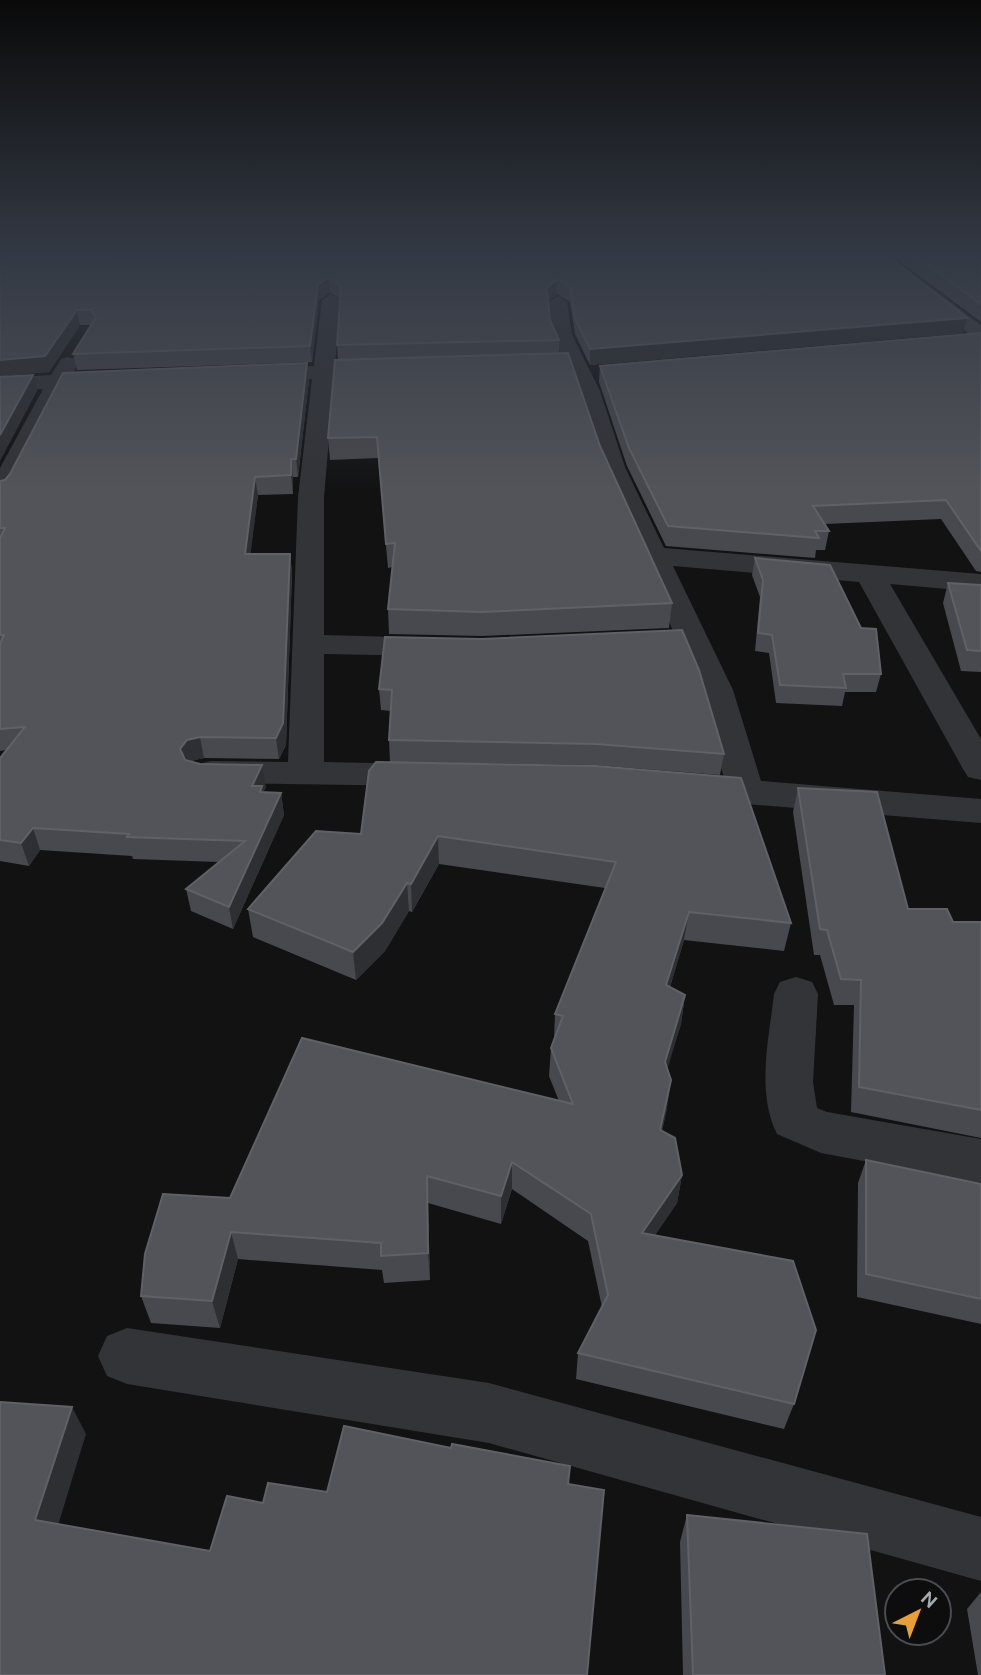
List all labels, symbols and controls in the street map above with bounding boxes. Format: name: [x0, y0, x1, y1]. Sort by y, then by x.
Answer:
north arrow: [883, 1577, 953, 1647]
text: N: [917, 1586, 942, 1612]

